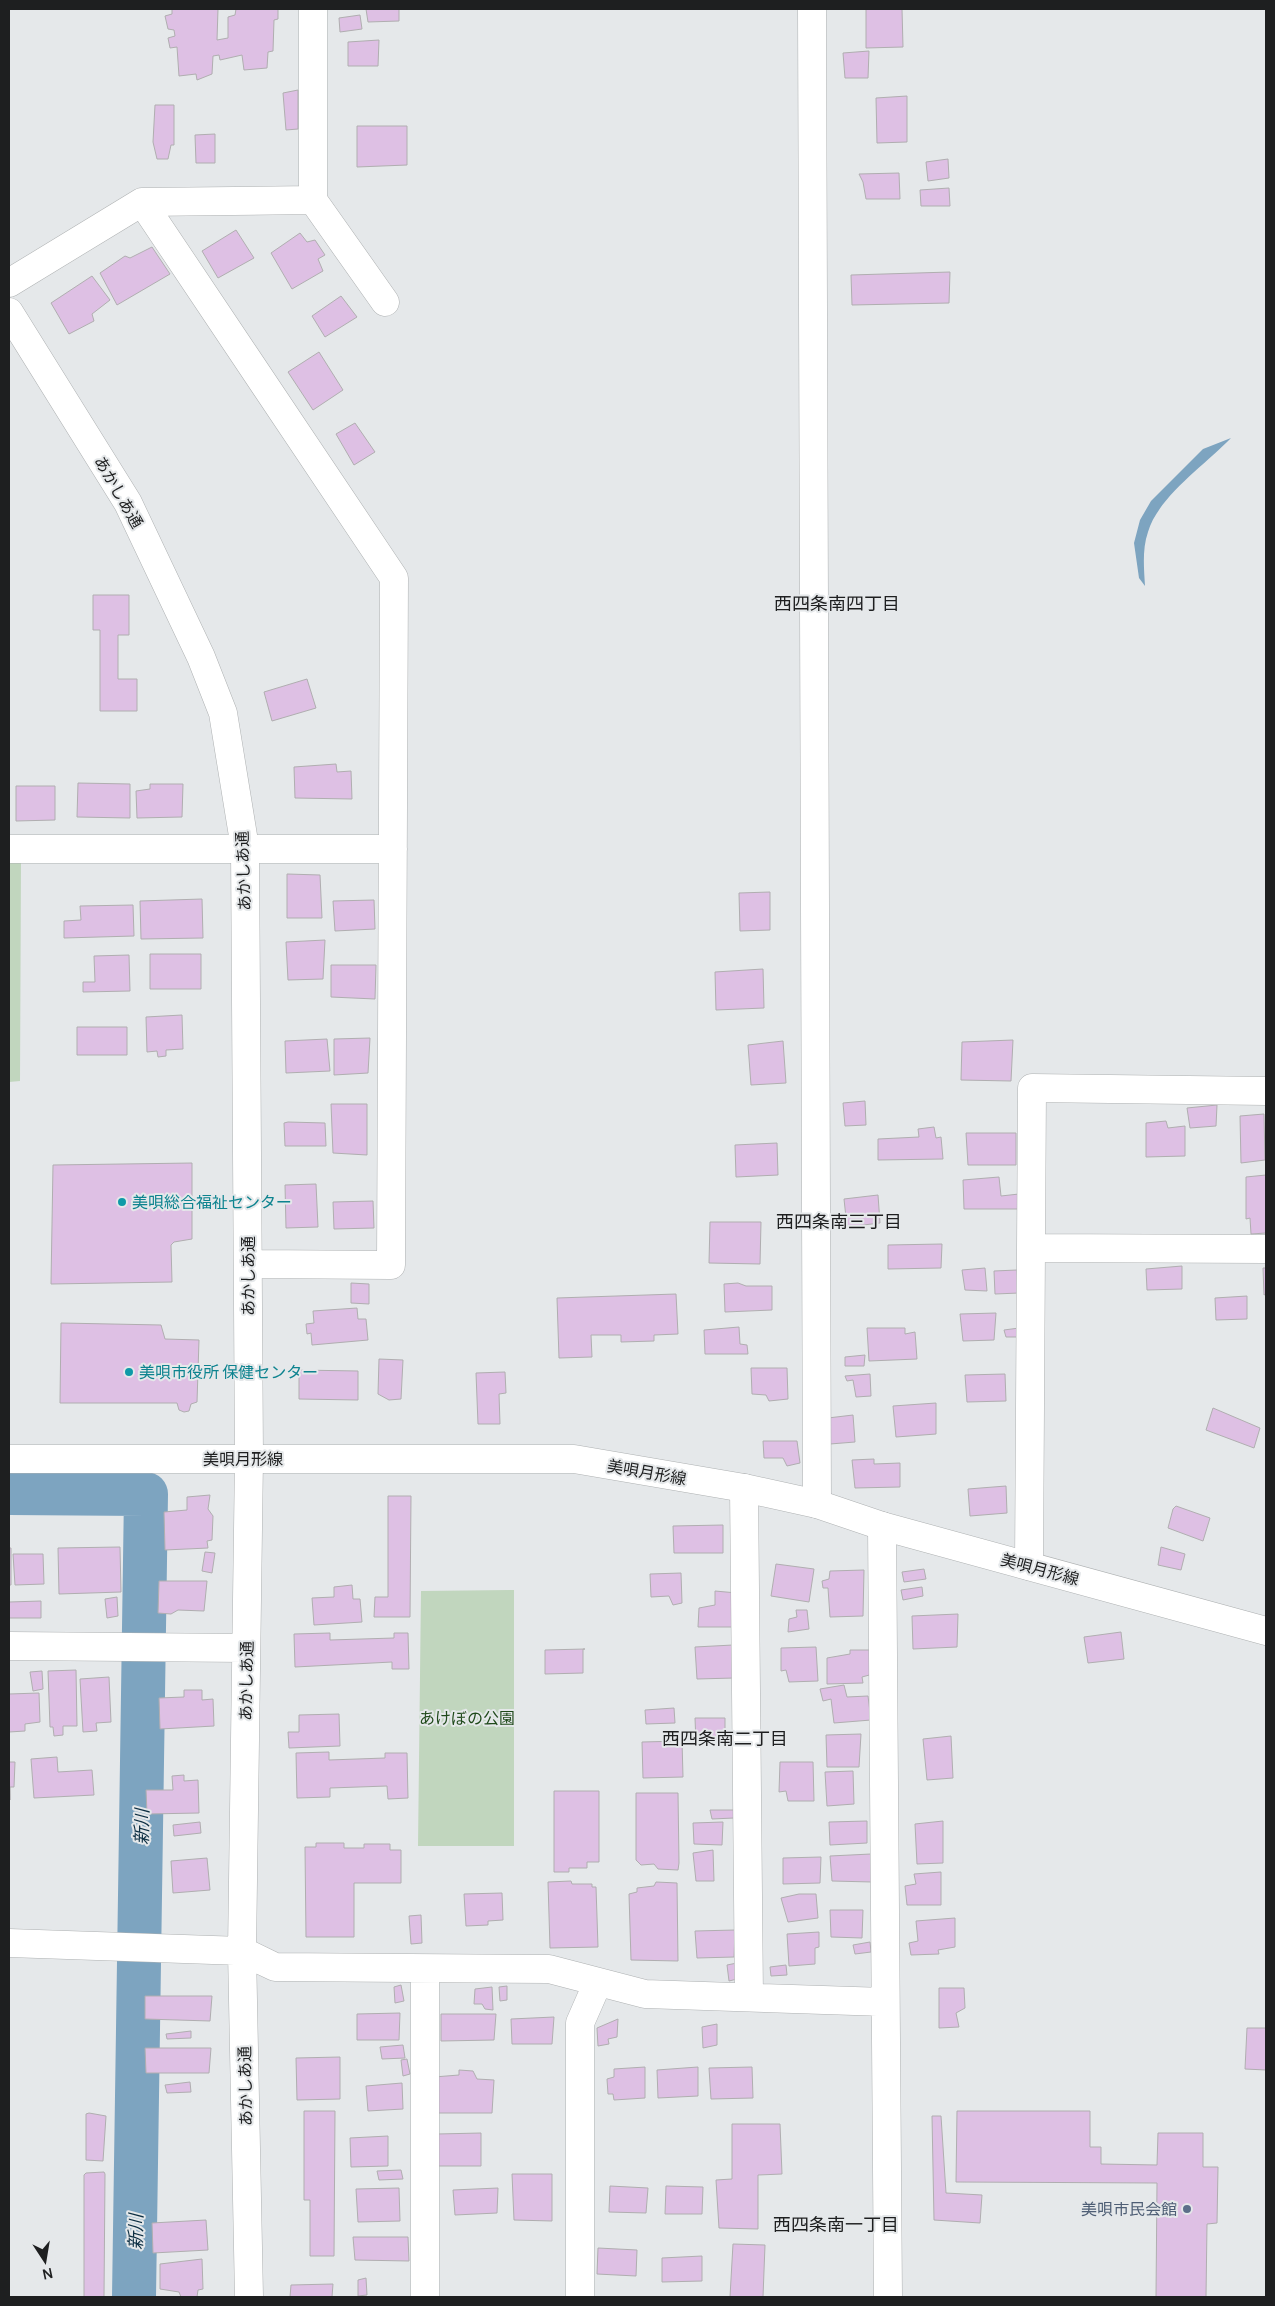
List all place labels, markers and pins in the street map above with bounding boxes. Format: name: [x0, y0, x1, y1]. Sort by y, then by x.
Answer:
place label: 美唄総合福祉センター: [132, 1191, 292, 1213]
marker: 美唄総合福祉センター: [116, 1196, 128, 1208]
place label: 美唄市役所 保健センター: [139, 1361, 318, 1383]
marker: 美唄市役所 保健センター: [123, 1366, 135, 1378]
place label: 美唄市民会館: [1081, 2198, 1177, 2220]
marker: 美唄市民会館: [1181, 2203, 1193, 2215]

